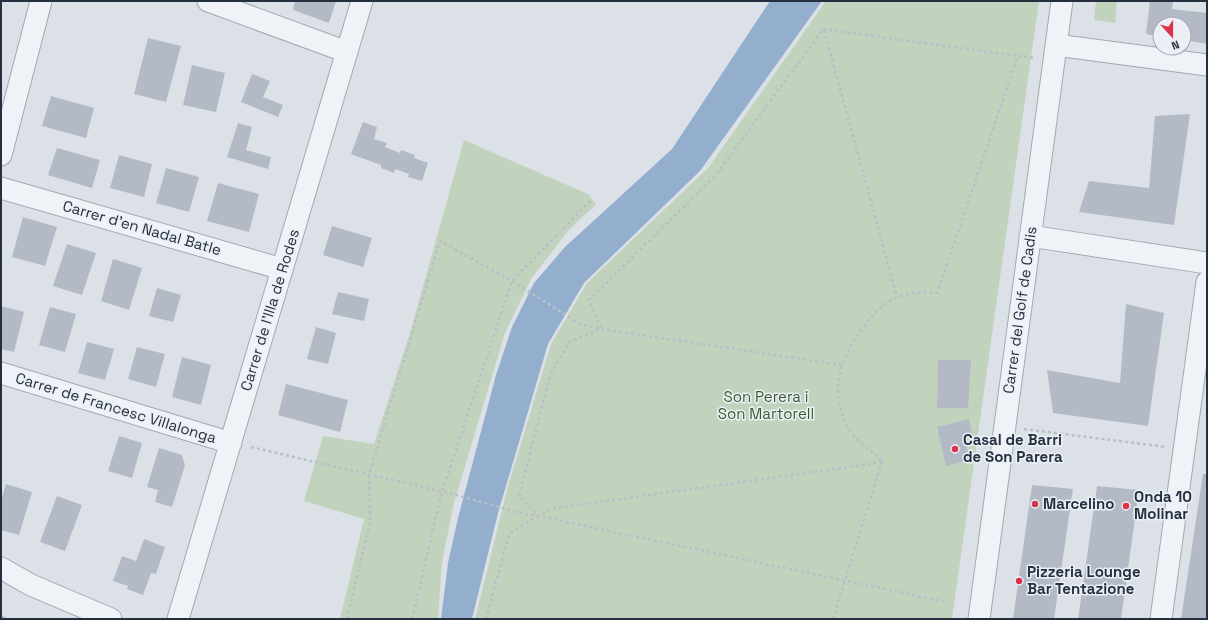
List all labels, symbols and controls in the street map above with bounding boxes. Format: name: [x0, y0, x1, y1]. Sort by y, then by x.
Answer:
north arrow: [1152, 16, 1192, 56]
text: N: [1170, 37, 1182, 53]
street label: Carrer d'en Nadal Batle: [61, 196, 224, 259]
street label: Carrer del Golf de Cadis: [998, 225, 1041, 395]
street label: Carrer de l'Illa de Rodes: [236, 226, 303, 393]
street label: Carrer de Francesc Villalonga: [13, 368, 219, 447]
park label: Son Perera i Son Martorell: [718, 387, 814, 423]
place label: Casal de Barri de Son Parera: [963, 430, 1063, 466]
marker: Casal de Barri de Son Parera: [950, 444, 960, 454]
place label: Onda 10 Molinar: [1134, 487, 1192, 523]
place label: Marcelino: [1043, 494, 1114, 513]
marker: Marcelino: [1030, 499, 1040, 509]
marker: Onda 10 Molinar: [1121, 501, 1131, 511]
place label: Pizzeria Lounge Bar Tentazione: [1027, 562, 1141, 598]
marker: Pizzeria Lounge Bar Tentazione: [1014, 576, 1024, 586]

